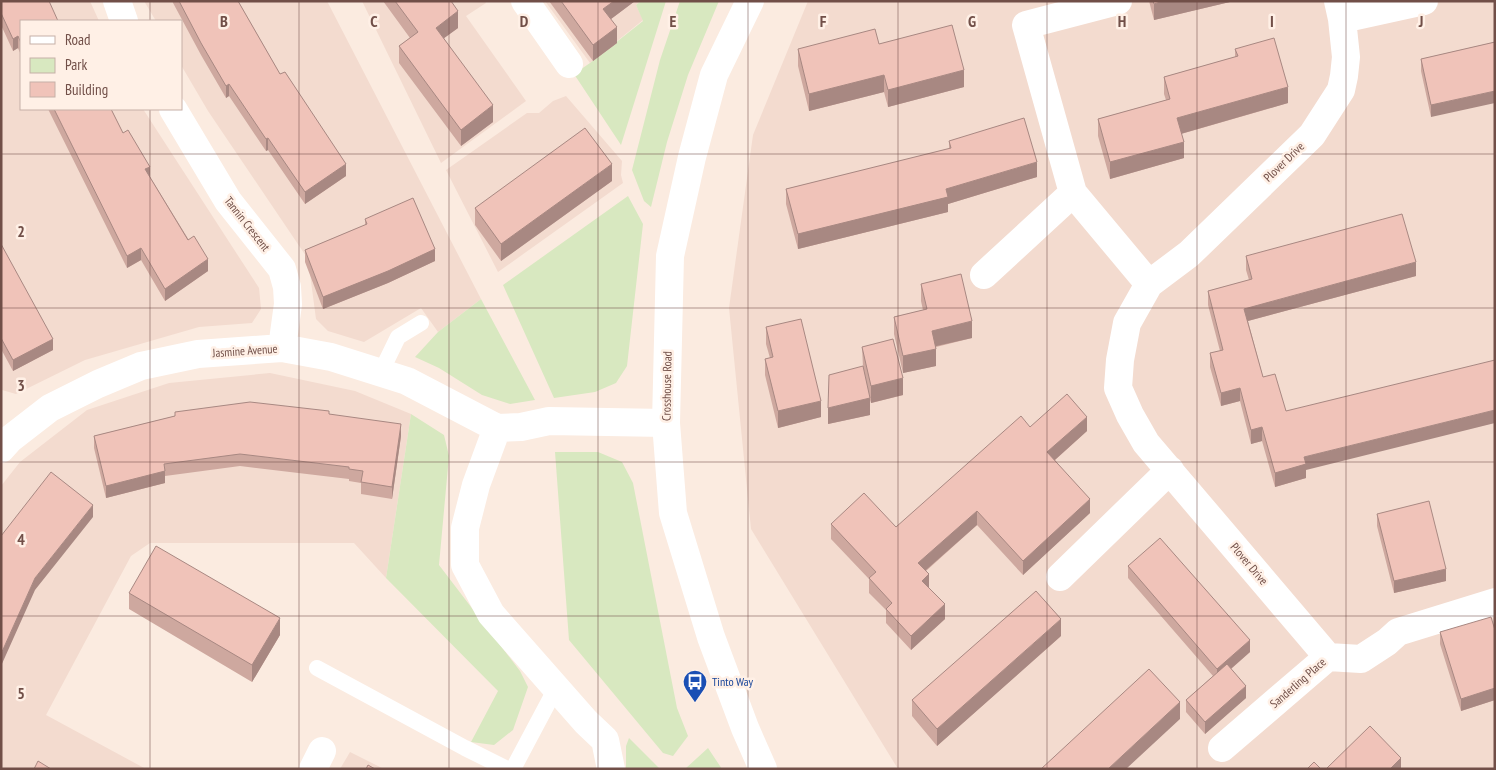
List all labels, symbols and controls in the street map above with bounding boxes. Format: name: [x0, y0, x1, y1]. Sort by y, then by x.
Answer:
text: B: [220, 11, 228, 31]
text: C: [370, 11, 378, 31]
text: D: [520, 11, 529, 31]
text: E: [670, 11, 677, 31]
text: F: [820, 11, 827, 31]
text: G: [968, 11, 976, 31]
text: H: [1118, 11, 1126, 31]
text: I: [1270, 11, 1274, 31]
text: J: [1418, 11, 1423, 31]
legend: [20, 20, 182, 110]
text: Road: [65, 30, 91, 49]
text: Park: [65, 55, 87, 74]
text: Building: [65, 80, 108, 99]
street label: Plover Drive: [1260, 139, 1307, 185]
street label: Tannin Crescent: [221, 193, 274, 255]
text: 2: [17, 221, 25, 241]
street label: Jasmine Avenue: [211, 341, 278, 360]
street label: Crosshouse Road: [658, 351, 675, 421]
text: 3: [17, 375, 25, 395]
text: 4: [17, 529, 25, 549]
street label: Plover Drive: [1227, 540, 1271, 588]
street label: Sanderling Place: [1267, 654, 1329, 711]
bus stop icon: Tinto Way: [682, 669, 708, 703]
place label: Tinto Way: [712, 674, 753, 689]
text: 5: [17, 683, 25, 703]

